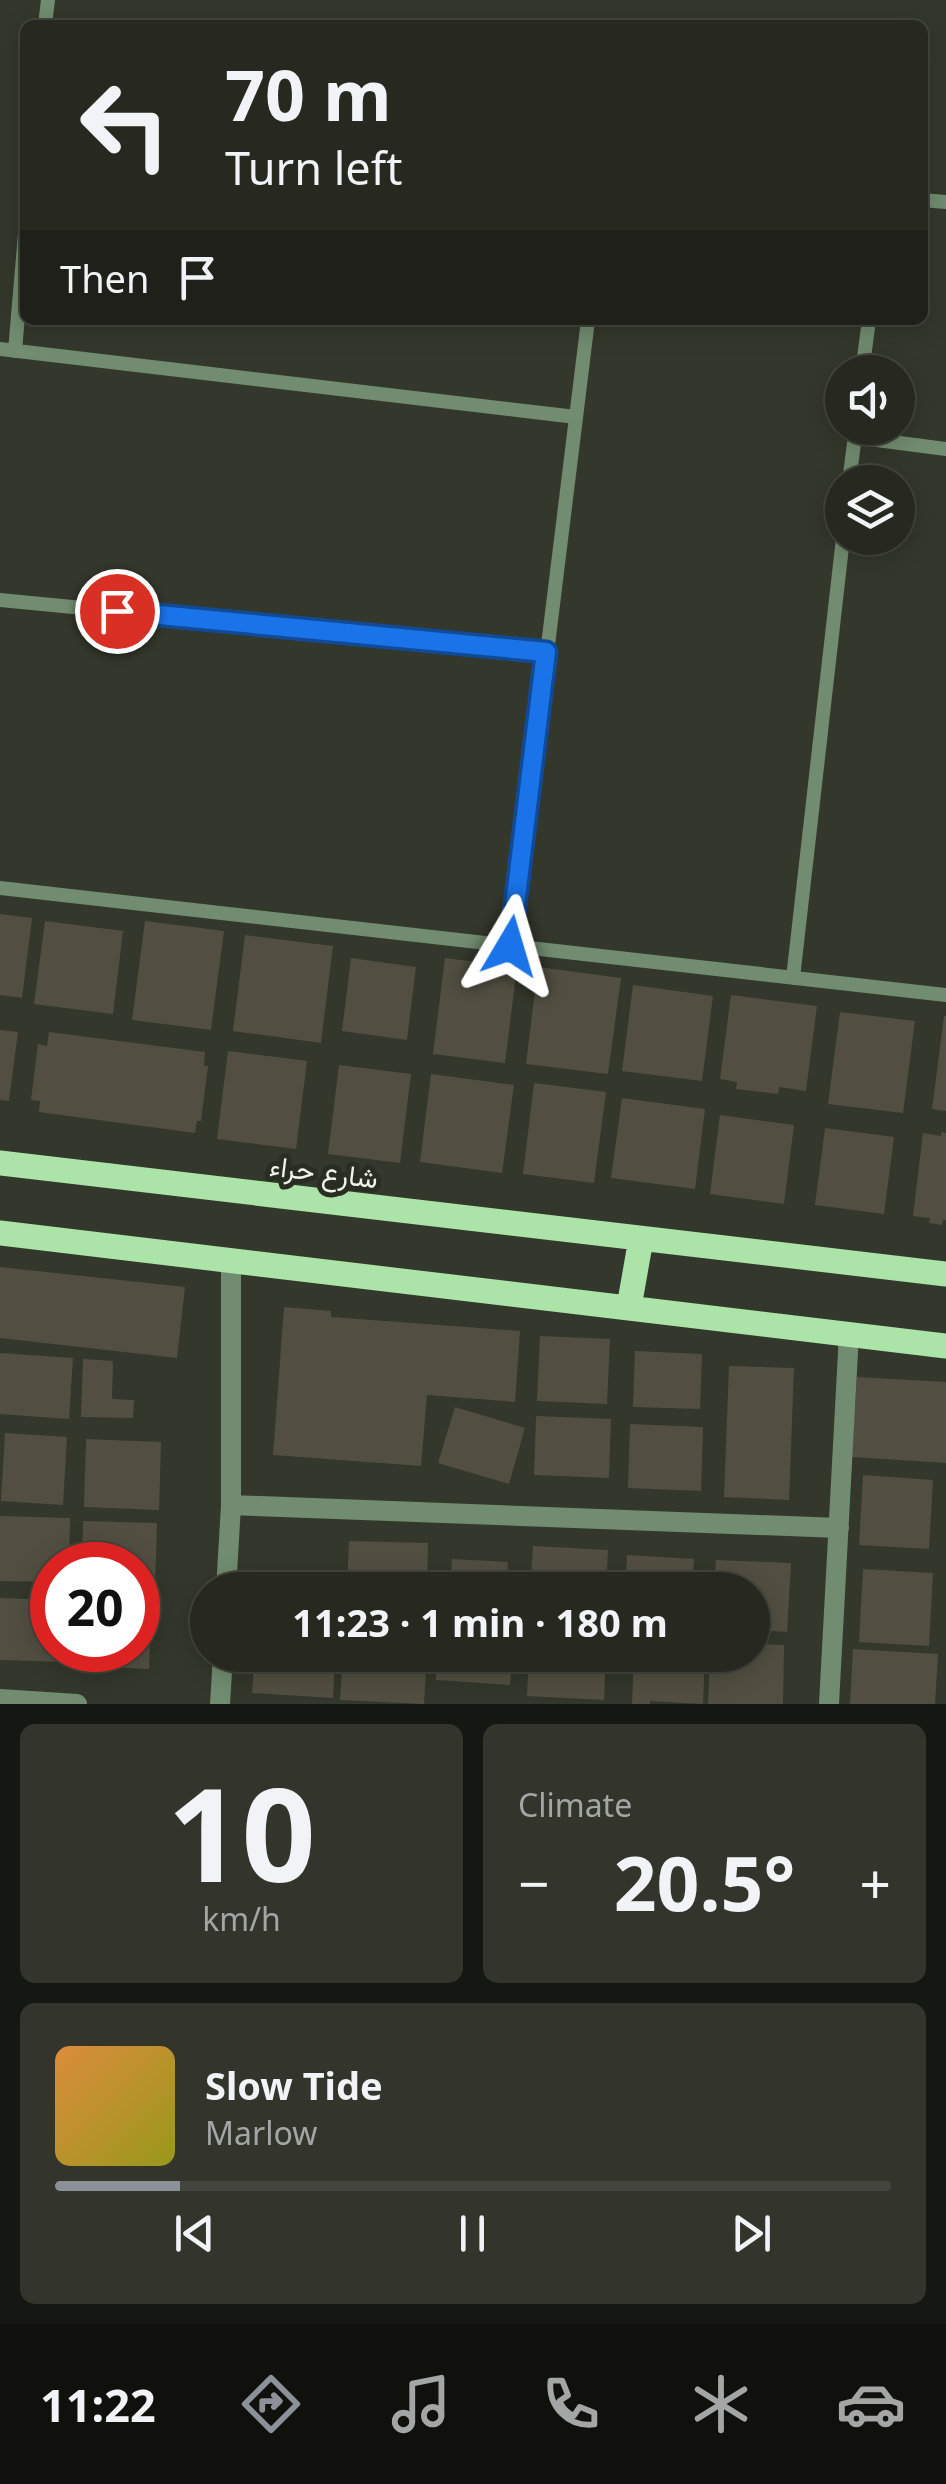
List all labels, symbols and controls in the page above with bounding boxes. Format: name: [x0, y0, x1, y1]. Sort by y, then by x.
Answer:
text: 70 m: [225, 46, 392, 142]
icon: left: [60, 60, 190, 190]
text: Turn left: [225, 137, 402, 198]
icon: arrive: [170, 250, 225, 305]
text: Then: [60, 252, 150, 304]
map controls: [825, 355, 915, 555]
button: sound: [825, 355, 915, 445]
button: layers: [825, 465, 915, 555]
pin: [75, 569, 160, 654]
icon: arrive: [90, 584, 145, 639]
position arrow: [458, 894, 562, 998]
street label: شارع حراء: [267, 1145, 380, 1197]
speed limit sign: 20: [30, 1542, 160, 1672]
text: 11:23 · 1 min · 180 m: [292, 1596, 668, 1648]
text: 10: [167, 1743, 316, 1920]
text: Climate: [518, 1783, 632, 1826]
text: 20.5°: [614, 1831, 795, 1933]
text: −: [518, 1845, 549, 1920]
text: +: [860, 1845, 891, 1920]
text: km/h: [202, 1897, 281, 1940]
text: Slow Tide: [205, 2059, 383, 2111]
text: Marlow: [205, 2111, 317, 2154]
icon: previous: [167, 2206, 222, 2261]
icon: pause: [445, 2206, 500, 2261]
icon: next: [724, 2206, 779, 2261]
icon: directions: [236, 2369, 306, 2439]
icon: music: [386, 2369, 456, 2439]
icon: phone: [536, 2369, 606, 2439]
icon: climate: [686, 2369, 756, 2439]
icon: car: [836, 2369, 906, 2439]
text: 11:22: [40, 2374, 156, 2435]

